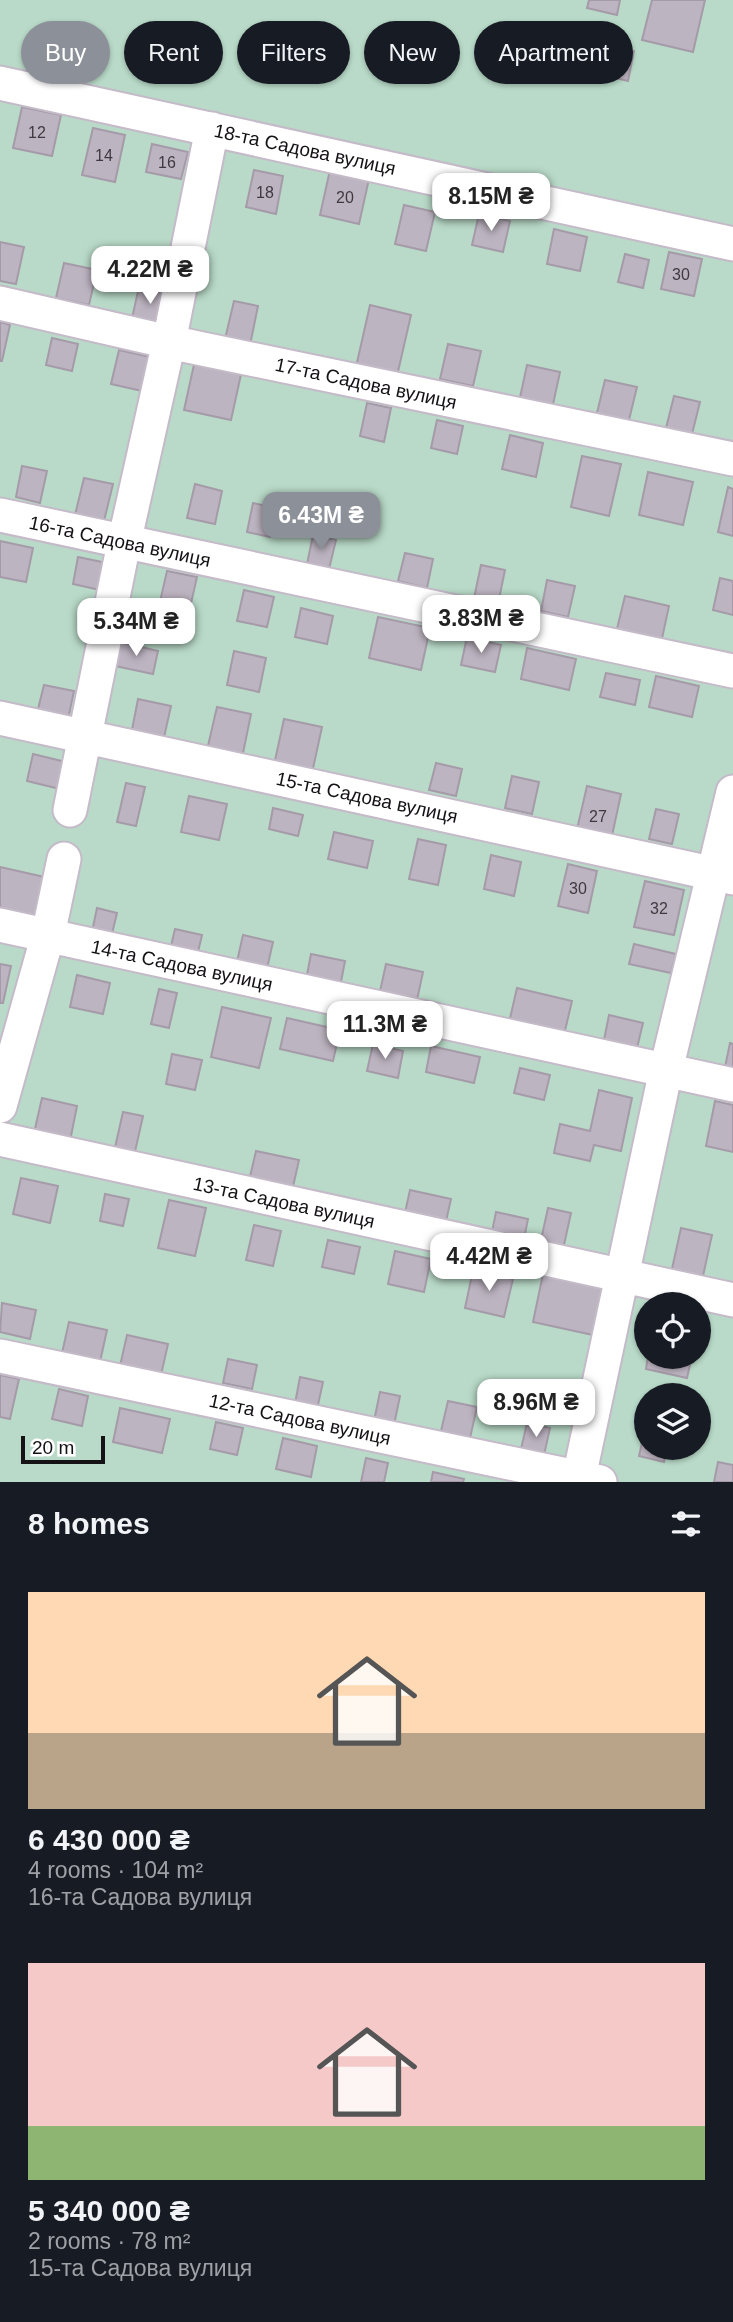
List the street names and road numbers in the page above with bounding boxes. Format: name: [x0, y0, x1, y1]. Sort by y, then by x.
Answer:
street label: 18-та Садова вулиця: [212, 120, 398, 179]
street label: 17-та Садова вулиця: [273, 354, 459, 413]
street label: 16-та Садова вулиця: [27, 512, 213, 571]
street label: 15-та Садова вулиця: [274, 768, 460, 827]
street label: 14-та Садова вулиця: [89, 936, 275, 995]
street label: 13-та Садова вулиця: [191, 1173, 377, 1232]
street label: 12-та Садова вулиця: [207, 1390, 393, 1449]

